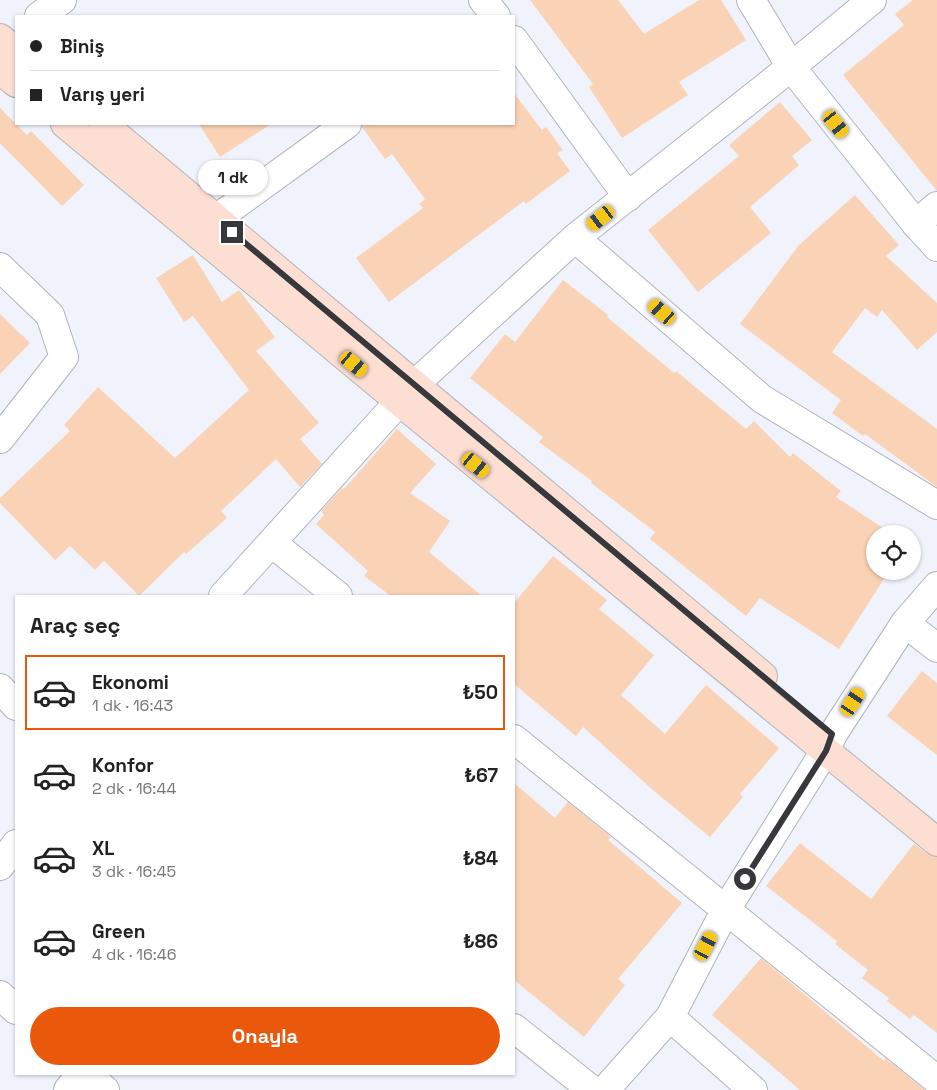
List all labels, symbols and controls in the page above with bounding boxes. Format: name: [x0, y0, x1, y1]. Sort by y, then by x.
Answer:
text: Biniş: [60, 34, 104, 59]
text: Varış yeri: [60, 82, 145, 107]
car: [820, 108, 851, 140]
callout: 1 dk: [197, 160, 267, 194]
text: 1 dk: [218, 167, 248, 188]
car: [584, 203, 617, 233]
route end: [221, 221, 243, 243]
car: [645, 296, 678, 328]
car: [337, 349, 370, 379]
car: [459, 450, 492, 480]
map controls: [866, 525, 921, 580]
button: locate: [866, 525, 921, 580]
text: Araç seç: [30, 611, 121, 639]
icon: car: [32, 670, 77, 715]
text: Ekonomi: [92, 670, 169, 695]
text: ₺50: [463, 680, 498, 705]
car: [838, 685, 867, 719]
text: 1 dk · 16:43: [92, 695, 173, 716]
icon: car: [32, 753, 77, 798]
text: Konfor: [92, 753, 154, 778]
text: ₺67: [464, 763, 498, 788]
text: 2 dk · 16:44: [92, 778, 176, 799]
icon: car: [32, 836, 77, 881]
text: XL: [92, 836, 115, 861]
text: ₺84: [463, 846, 498, 871]
text: 3 dk · 16:45: [92, 861, 176, 882]
route start: [734, 868, 756, 890]
icon: car: [32, 919, 77, 964]
text: Green: [92, 919, 145, 944]
text: ₺86: [463, 929, 498, 954]
car: [692, 929, 719, 963]
text: 4 dk · 16:46: [92, 944, 177, 965]
button: Onayla: [30, 1007, 500, 1065]

